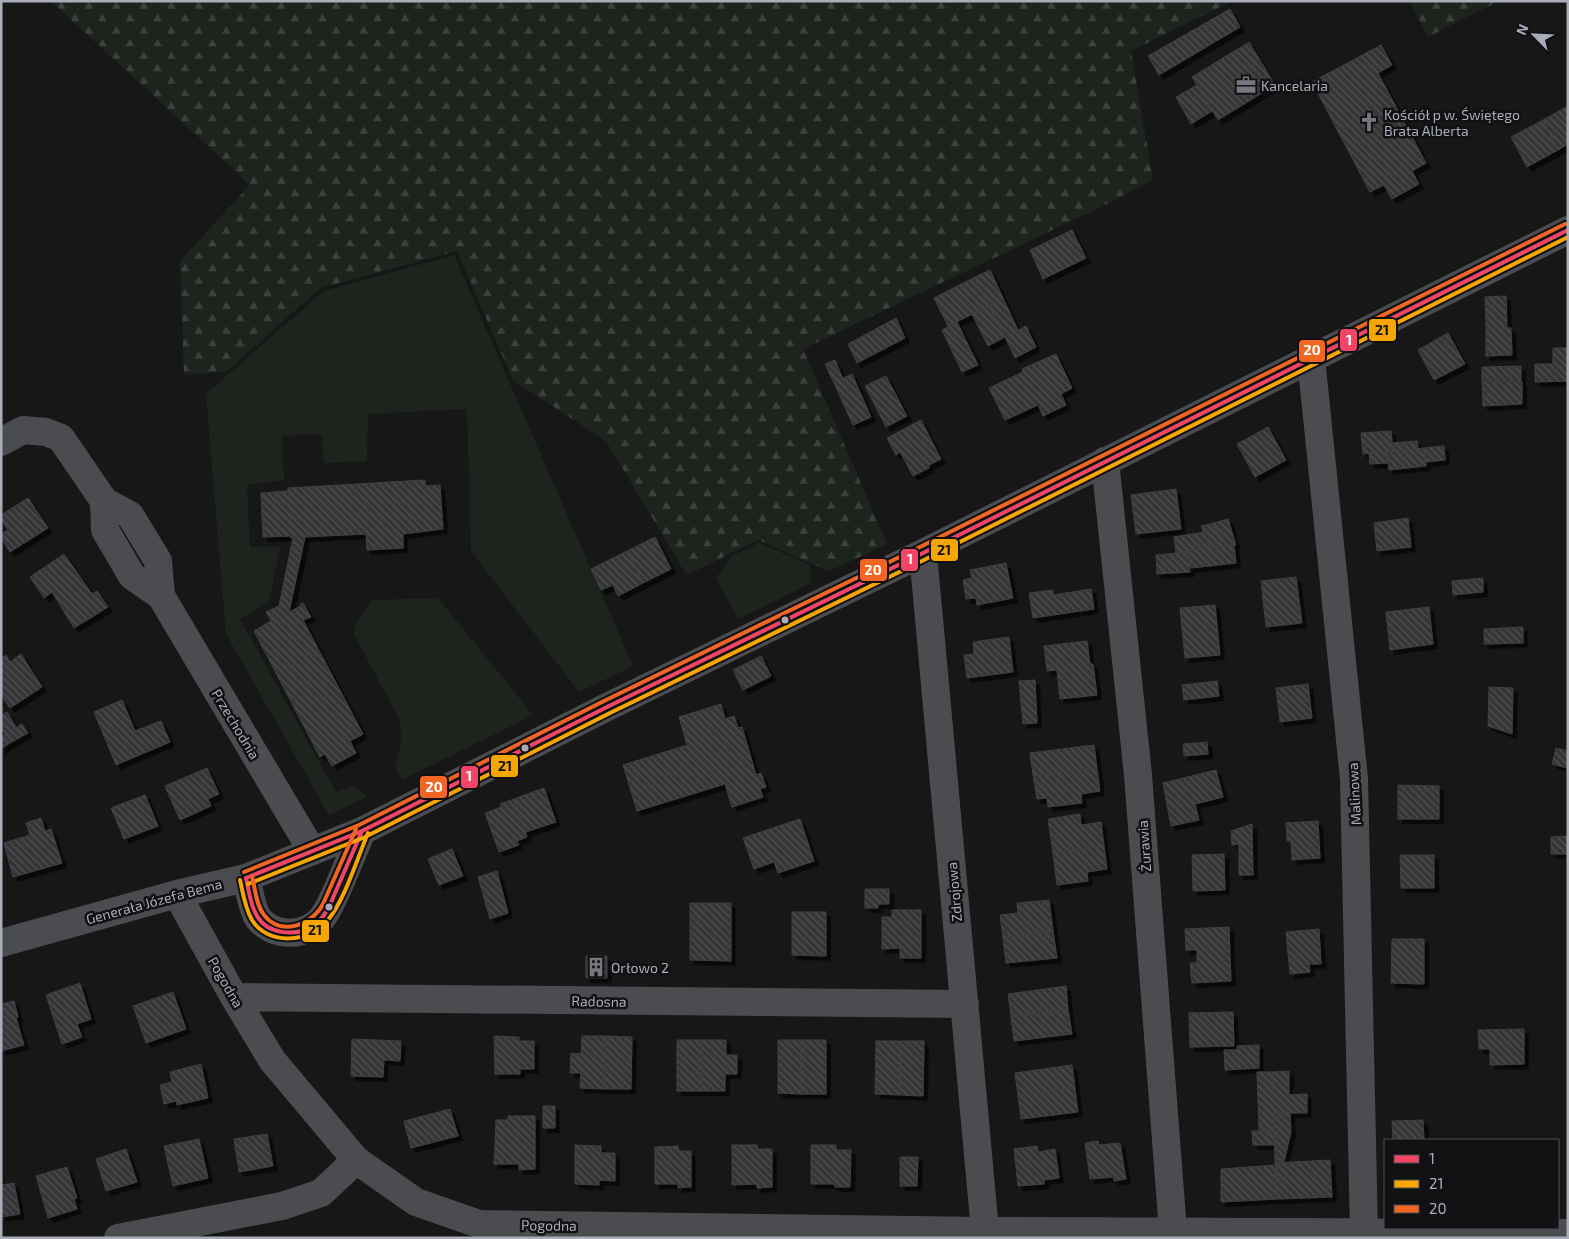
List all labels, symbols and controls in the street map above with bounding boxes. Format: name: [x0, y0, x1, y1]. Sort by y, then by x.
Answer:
north arrow: [1509, 10, 1559, 60]
text: N: [1512, 21, 1531, 38]
office icon: Kancelaria: [1235, 74, 1257, 96]
place label: Kancelaria: [1261, 77, 1328, 94]
place label: Kościół p w. Świętego Brata Alberta: [1384, 106, 1520, 139]
church icon: Kościół p w. Świętego Brata Alberta: [1358, 111, 1380, 133]
line badge: 21: [1368, 318, 1397, 342]
text: 21: [1375, 321, 1389, 338]
line badge: 1: [1339, 328, 1358, 352]
text: 1: [1346, 331, 1352, 348]
line badge: 20: [1298, 339, 1326, 363]
text: 20: [1304, 341, 1321, 358]
line badge: 21: [930, 538, 959, 562]
text: 21: [937, 541, 951, 558]
line badge: 1: [900, 548, 919, 572]
text: 1: [907, 550, 913, 567]
line badge: 20: [859, 558, 888, 582]
text: 20: [865, 561, 882, 578]
unlabelled marker: [780, 615, 790, 625]
street label: Przechodnia: [208, 686, 264, 762]
unlabelled marker: [520, 743, 530, 753]
line badge: 21: [490, 754, 519, 778]
text: 21: [498, 757, 512, 774]
street label: Malinowa: [1344, 762, 1364, 826]
line badge: 1: [460, 765, 479, 789]
text: 1: [466, 767, 472, 784]
line badge: 20: [419, 775, 448, 799]
text: 20: [426, 778, 443, 795]
street label: Żurawia: [1134, 820, 1154, 872]
street label: Zdrojowa: [943, 861, 965, 923]
street label: Generała Józefa Bema: [84, 875, 224, 927]
unlabelled marker: [324, 902, 334, 912]
line badge: 21: [301, 919, 330, 943]
text: 21: [308, 921, 322, 938]
street label: Pogodna: [205, 954, 247, 1010]
building icon: Orłowo 2: [585, 956, 607, 978]
place label: Orłowo 2: [611, 959, 669, 976]
street label: Radosna: [571, 992, 627, 1010]
legend: [1384, 1139, 1559, 1229]
text: 1: [1429, 1149, 1435, 1167]
text: 21: [1429, 1174, 1443, 1192]
text: 20: [1429, 1199, 1446, 1217]
street label: Pogodna: [521, 1216, 577, 1234]

